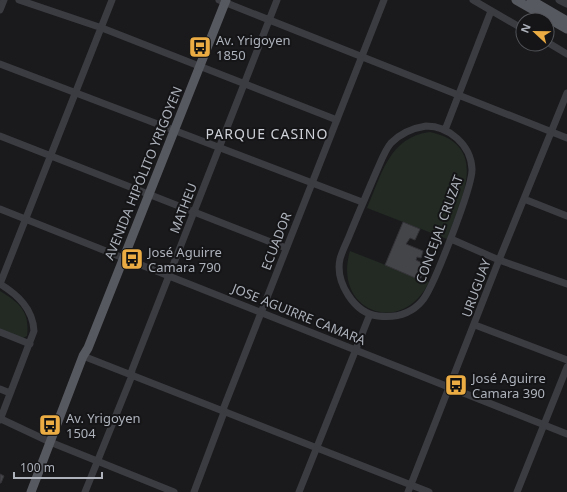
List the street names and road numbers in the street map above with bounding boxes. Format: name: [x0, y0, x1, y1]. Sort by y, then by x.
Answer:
street label: AVENIDA HIPÓLITO YRIGOYEN: [100, 84, 186, 262]
street label: CONCEJAL CRUZAT: [411, 172, 467, 286]
street label: MATHEU: [165, 180, 201, 236]
street label: ECUADOR: [257, 209, 295, 273]
street label: URUGUAY: [457, 256, 495, 320]
street label: JOSE AGUIRRE CAMARA: [228, 278, 369, 349]

